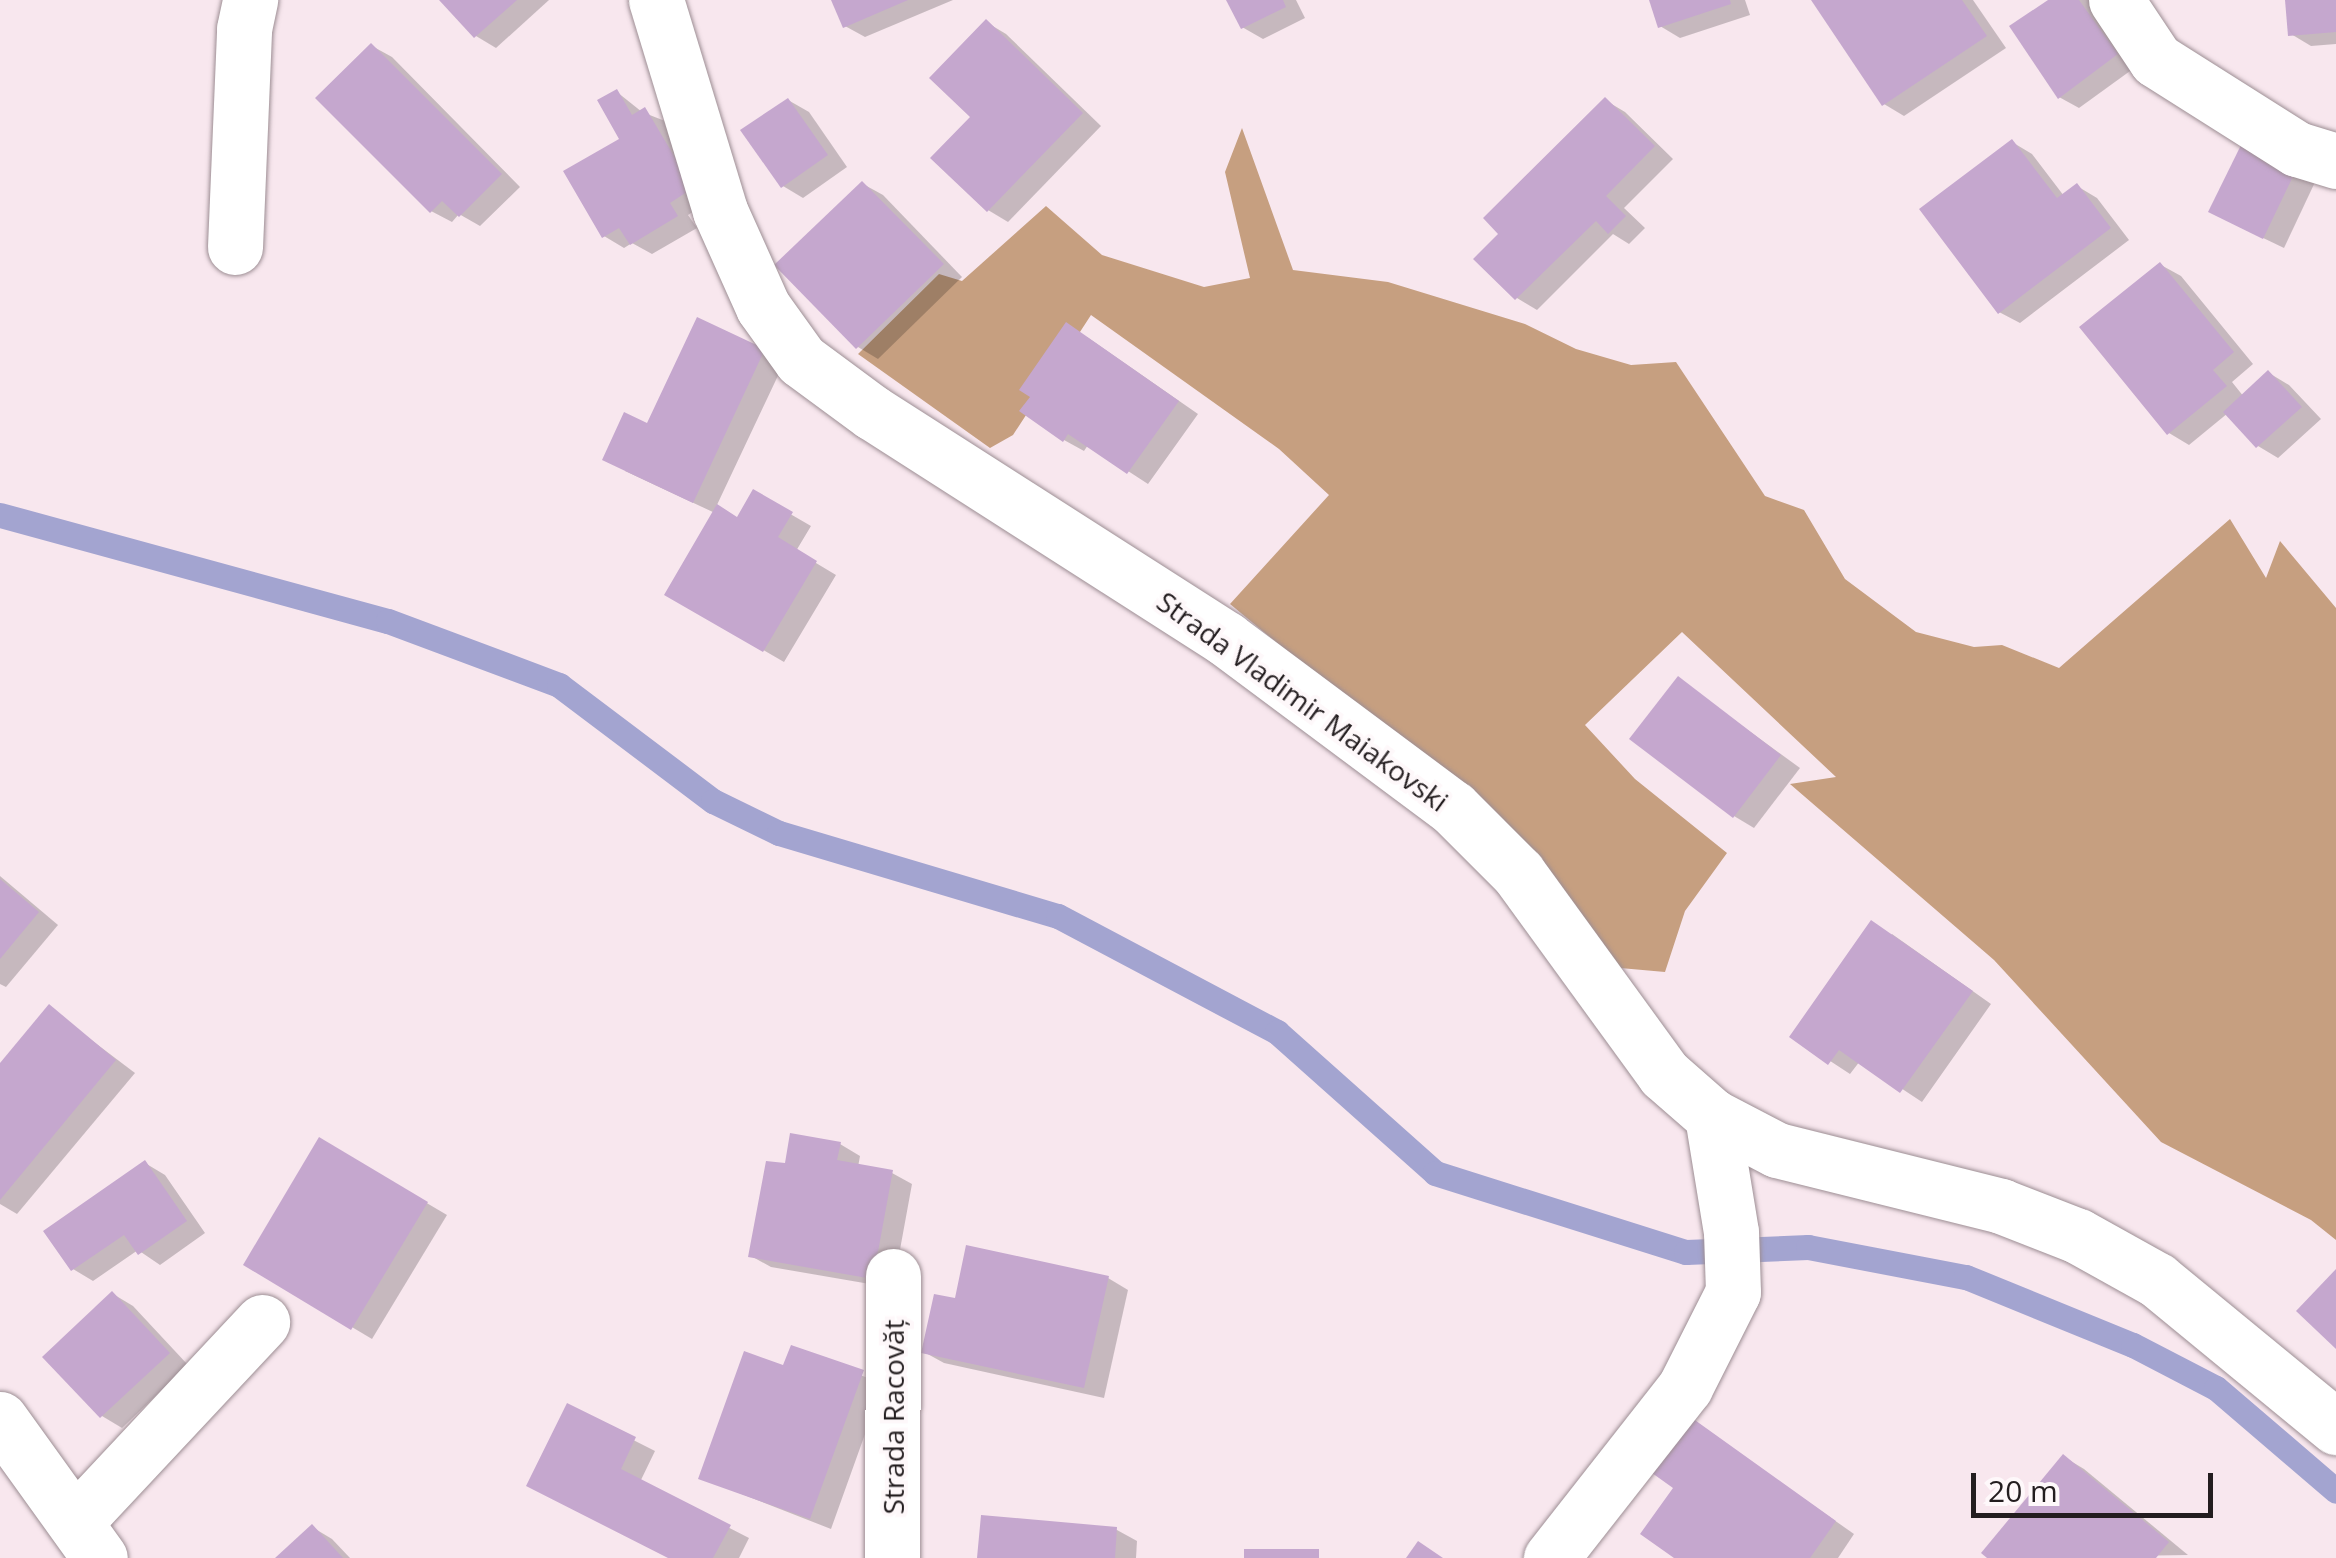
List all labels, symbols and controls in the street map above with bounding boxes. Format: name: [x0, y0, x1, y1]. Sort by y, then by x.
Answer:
street label: Strada Vladimir Maiakovski: [1151, 584, 1455, 818]
street label: Strada Racovăț: [876, 1320, 910, 1514]
scale bar: [1976, 1453, 2218, 1515]
text: 20 m: [1988, 1470, 2058, 1511]

